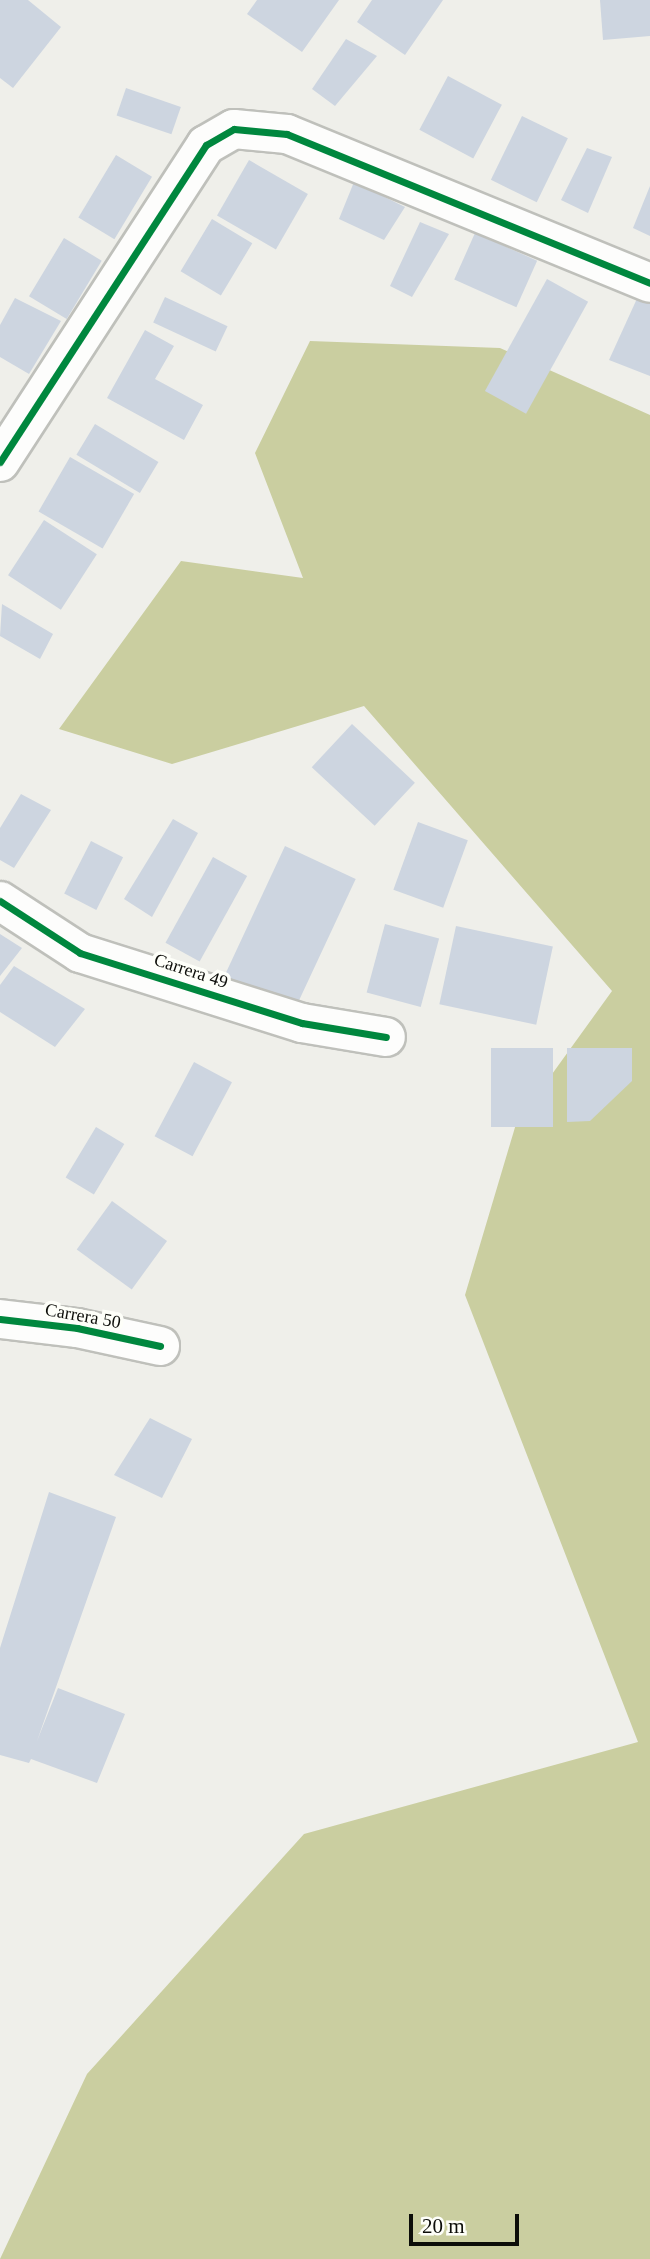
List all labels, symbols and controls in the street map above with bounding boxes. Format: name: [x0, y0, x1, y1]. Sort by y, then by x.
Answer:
street label: Carrera 49: [151, 949, 231, 993]
street label: Carrera 50: [43, 1299, 123, 1333]
scale bar: [412, 2200, 522, 2244]
text: 20 m: [422, 2214, 465, 2238]

